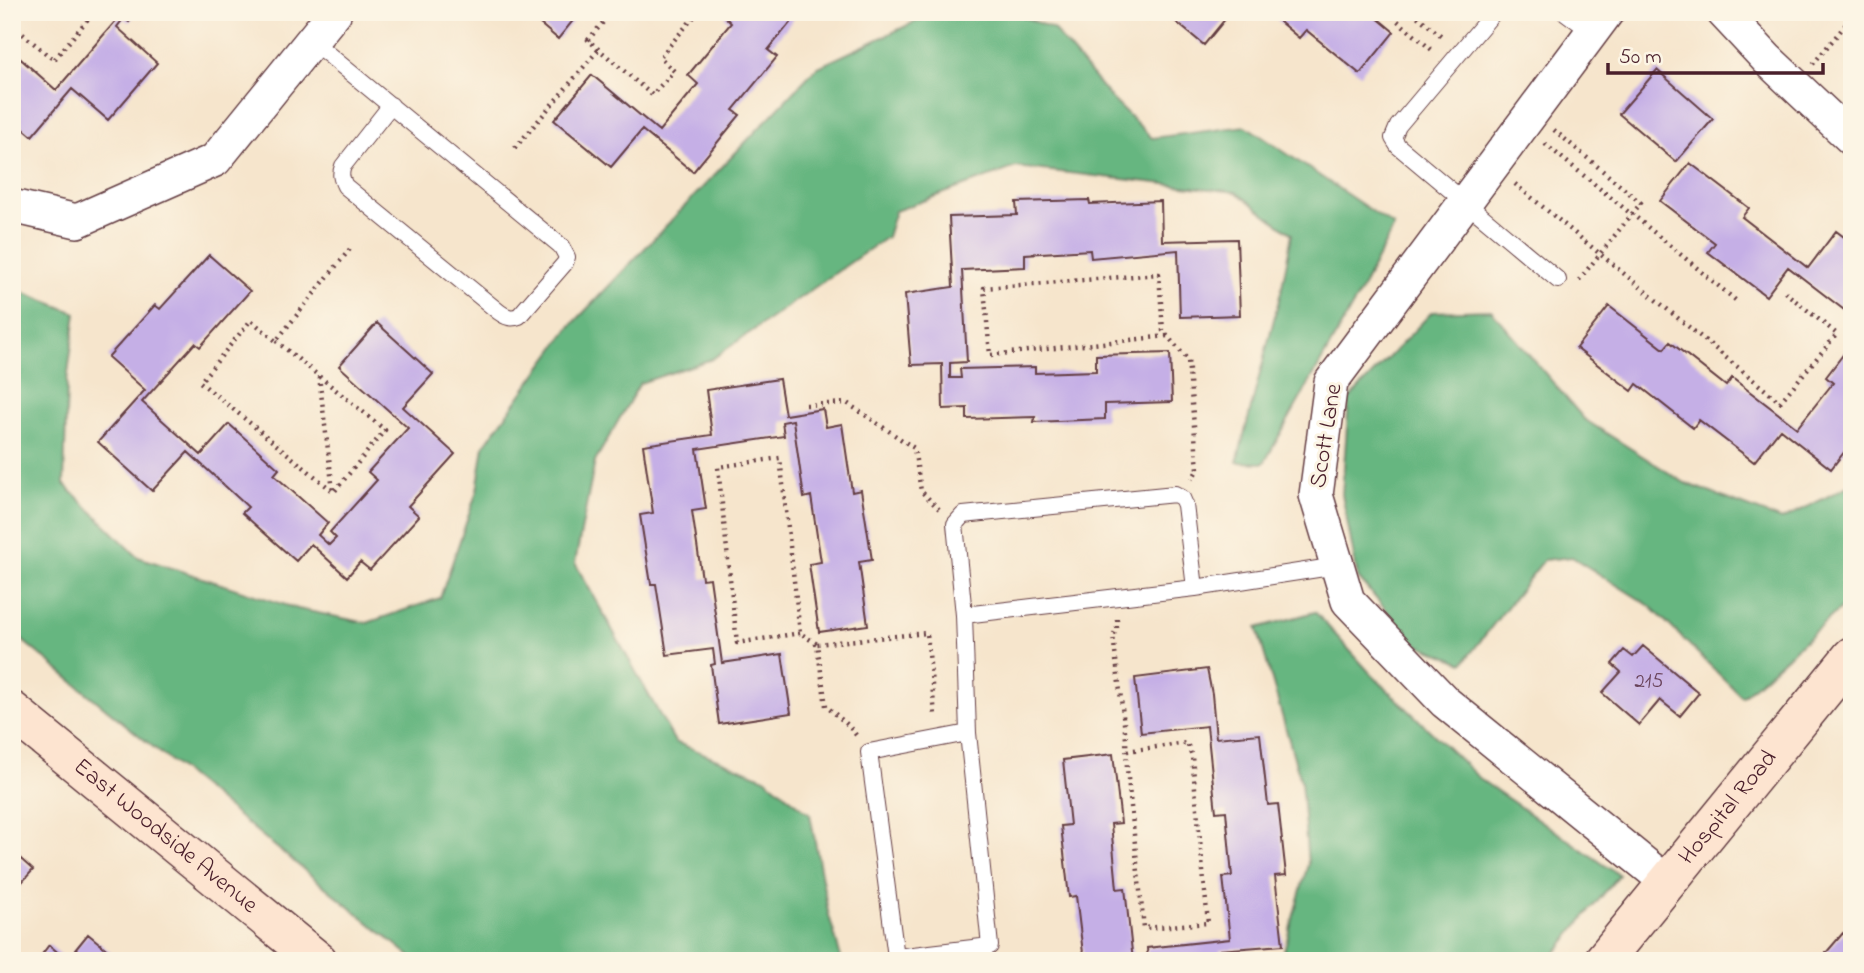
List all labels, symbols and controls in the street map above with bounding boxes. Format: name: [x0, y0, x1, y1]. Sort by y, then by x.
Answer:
scale bar: [1608, 32, 1824, 76]
text: 50 m: [1619, 43, 1662, 73]
street label: Scott Lane: [1301, 381, 1353, 491]
house number: 215: [1634, 667, 1664, 697]
street label: Hospital Road: [1671, 742, 1786, 873]
street label: East Woodside Avenue: [65, 750, 265, 923]

